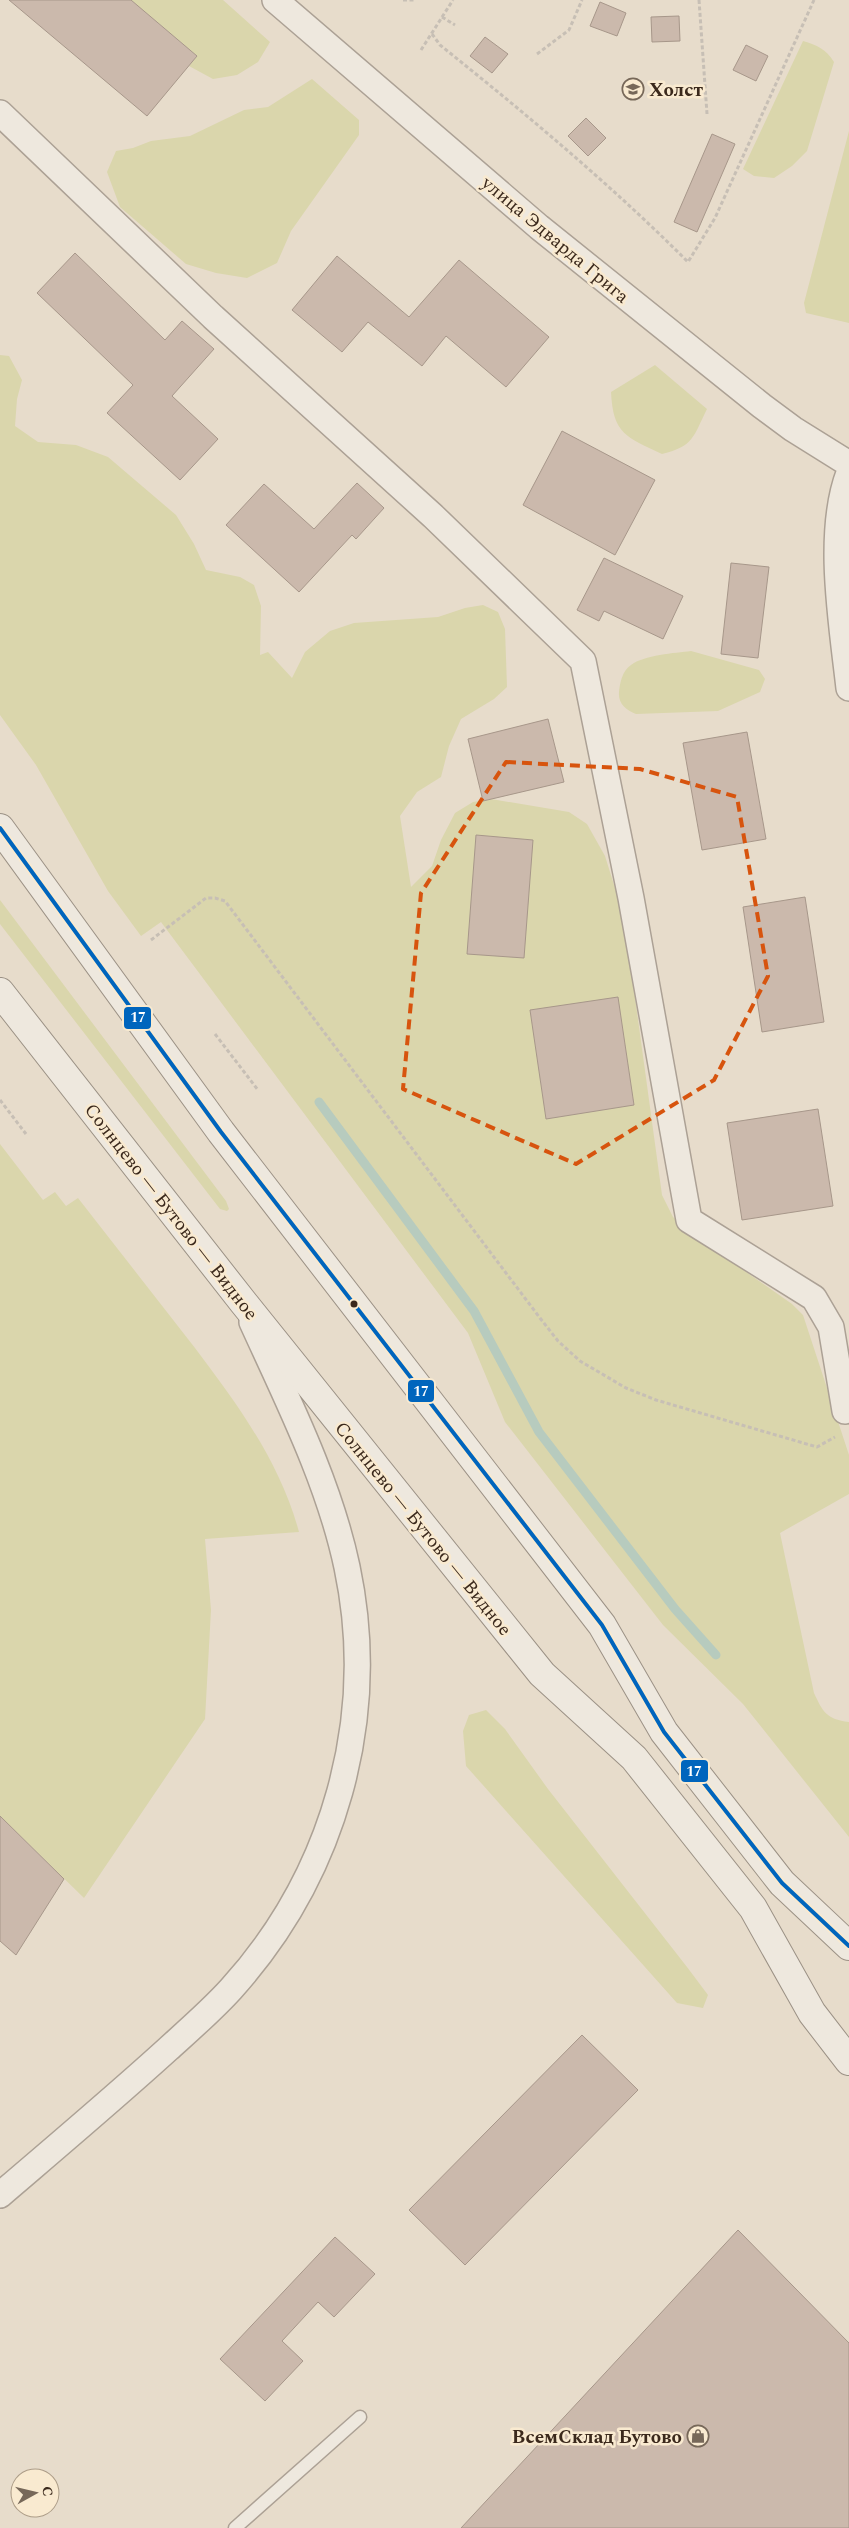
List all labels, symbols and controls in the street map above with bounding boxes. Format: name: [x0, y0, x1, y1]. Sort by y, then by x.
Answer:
place label: Холст: [649, 76, 704, 105]
school or university icon: Холст: [621, 77, 645, 101]
street label: улица Эдварда Грига: [474, 169, 636, 311]
line badge: 17: [123, 1006, 152, 1030]
text: 17: [130, 1007, 146, 1028]
street label: Солнцево — Бутово — Видное: [77, 1097, 265, 1327]
unlabelled marker: [349, 1299, 359, 1309]
line badge: 17: [407, 1379, 435, 1403]
text: 17: [413, 1381, 429, 1402]
street label: Солнцево — Бутово — Видное: [327, 1415, 519, 1643]
line badge: 17: [680, 1759, 709, 1783]
text: 17: [686, 1761, 702, 1782]
place label: ВсемСклад Бутово: [512, 2423, 682, 2452]
shop icon: ВсемСклад Бутово: [686, 2424, 710, 2448]
north arrow: [10, 2468, 60, 2518]
text: С: [36, 2485, 58, 2498]

